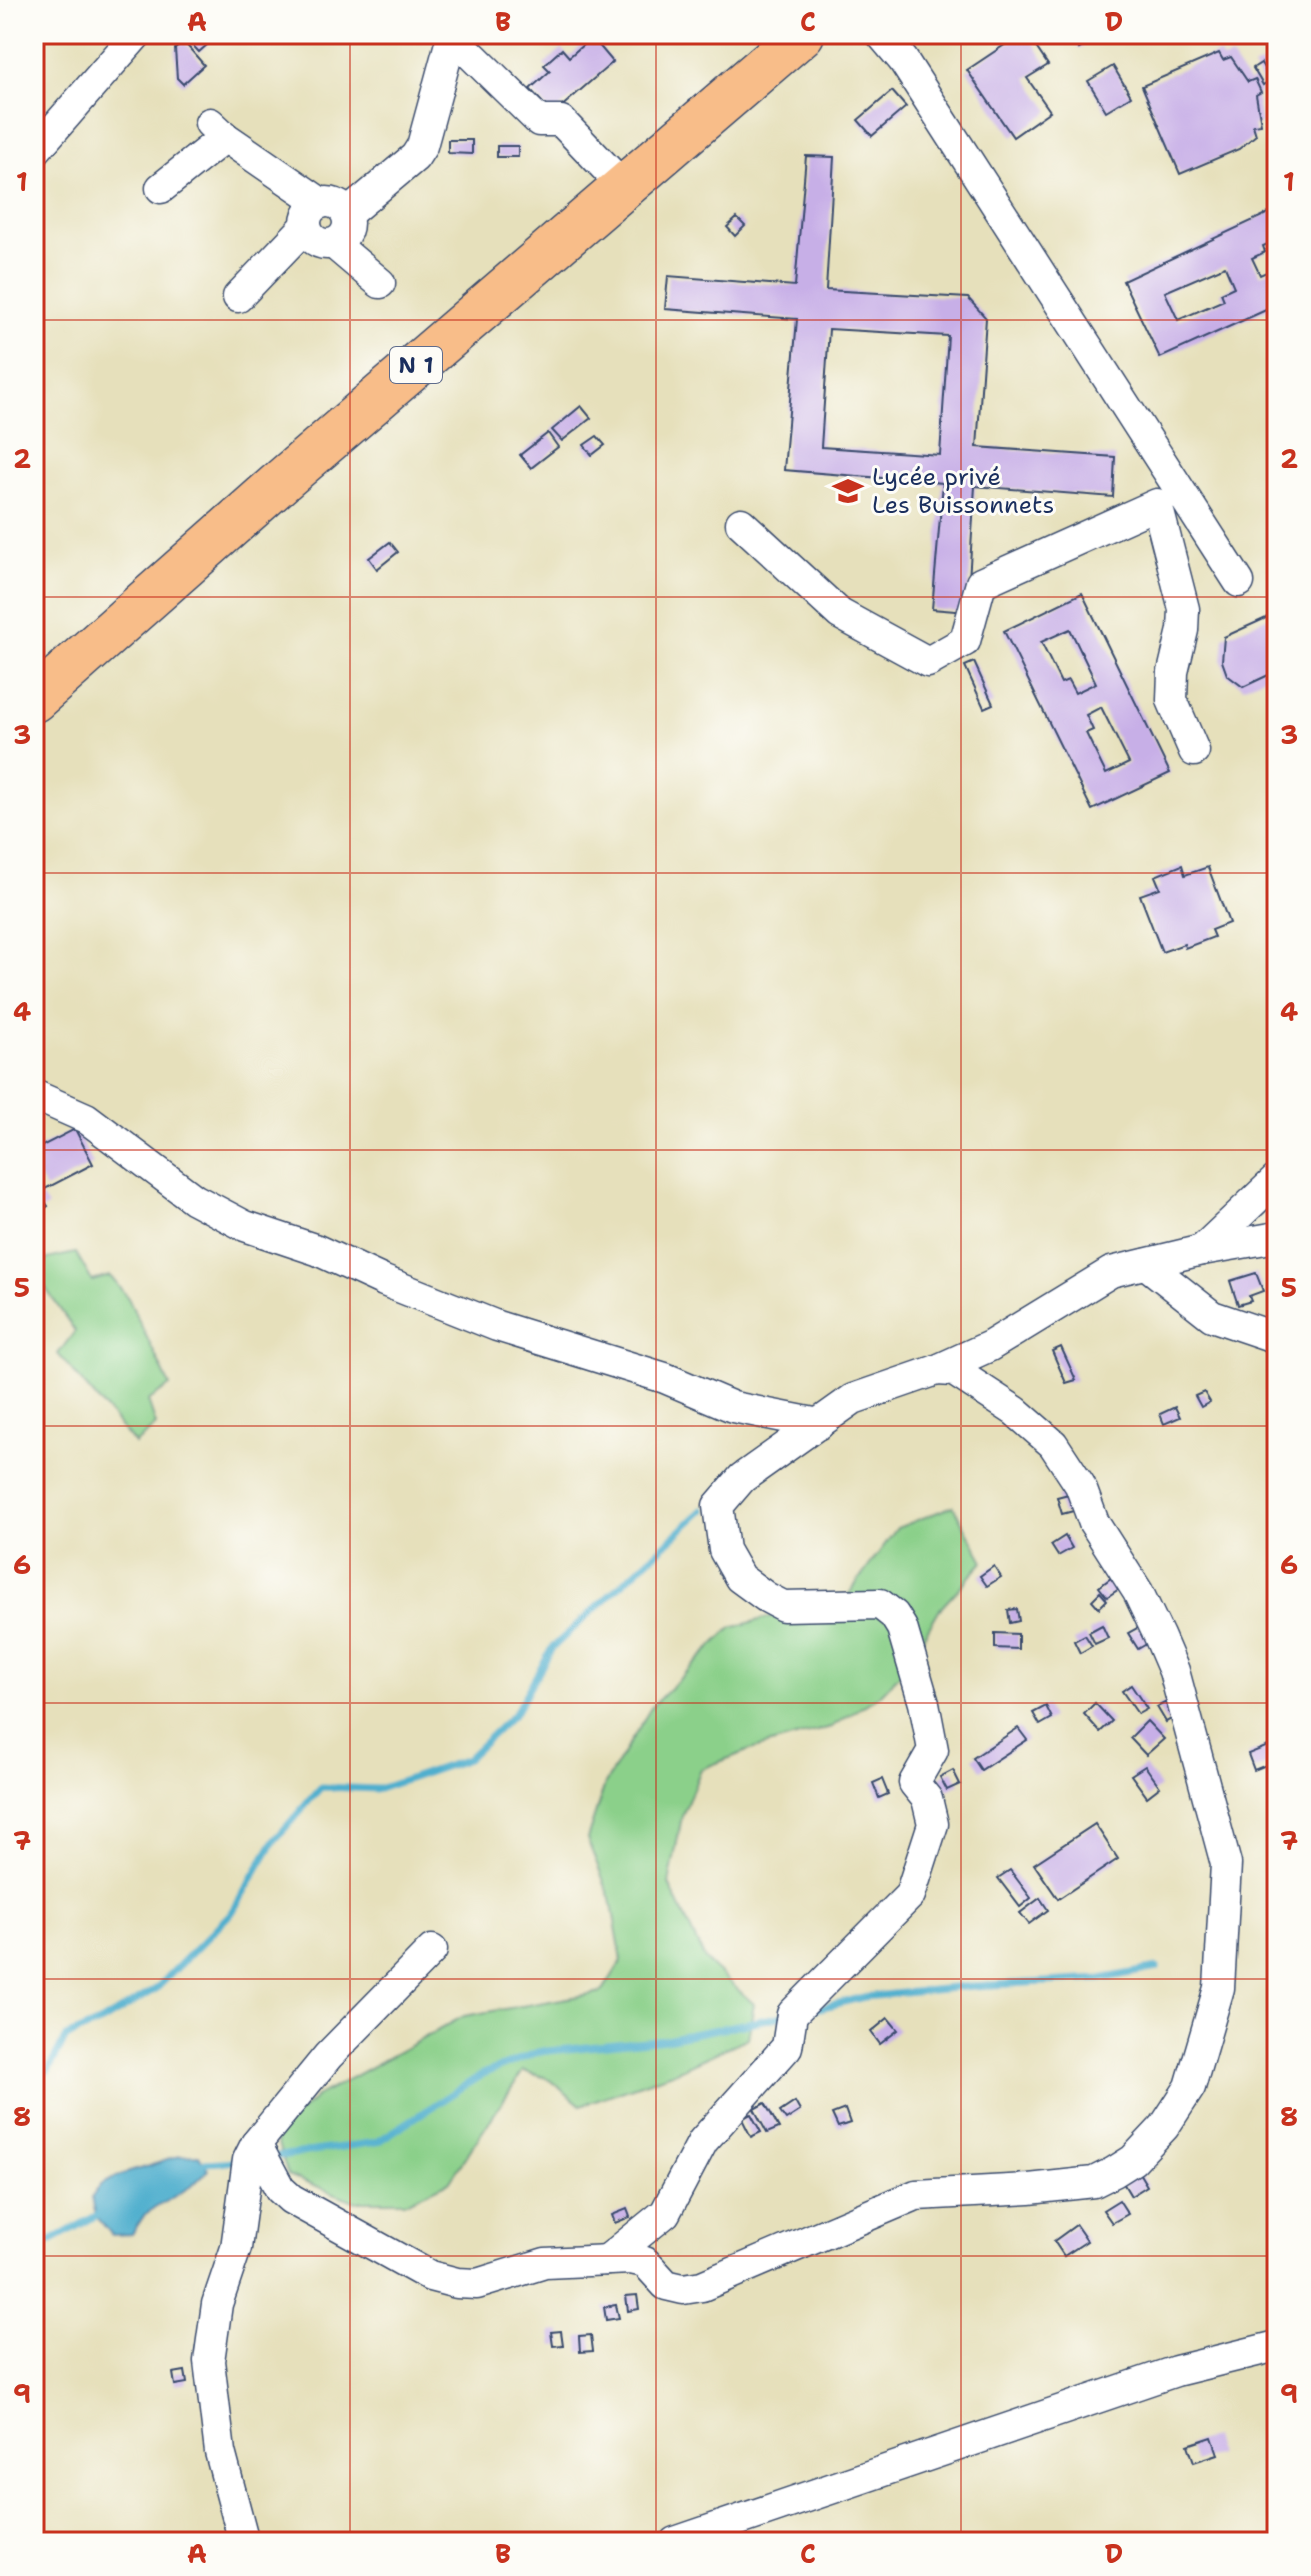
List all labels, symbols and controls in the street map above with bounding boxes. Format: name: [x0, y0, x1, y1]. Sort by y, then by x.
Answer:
text: A: [187, 4, 207, 39]
text: B: [495, 4, 511, 39]
text: C: [800, 4, 816, 39]
text: D: [1105, 4, 1123, 39]
text: 1: [16, 164, 28, 199]
text: 1: [1283, 164, 1295, 199]
road number: N 1: [390, 347, 442, 383]
text: 2: [13, 441, 31, 476]
text: 2: [1280, 441, 1298, 476]
place label: Lycée privé Les Buissonnets: [872, 461, 1054, 521]
school or university icon: Lycée privé Les Buissonnets: [831, 474, 865, 508]
text: 3: [13, 717, 31, 752]
text: 3: [1280, 717, 1298, 752]
text: 4: [13, 994, 31, 1029]
text: 4: [1280, 994, 1298, 1029]
text: 5: [14, 1270, 30, 1305]
text: 5: [1281, 1270, 1297, 1305]
text: 6: [13, 1547, 31, 1582]
text: 6: [1280, 1547, 1298, 1582]
text: 7: [13, 1823, 31, 1858]
text: 7: [1280, 1823, 1298, 1858]
text: 8: [13, 2099, 31, 2134]
text: 8: [1280, 2099, 1298, 2134]
text: 9: [13, 2376, 31, 2411]
text: 9: [1280, 2376, 1298, 2411]
text: A: [187, 2536, 207, 2571]
text: B: [495, 2536, 511, 2571]
text: C: [800, 2536, 816, 2571]
text: D: [1105, 2536, 1123, 2571]

